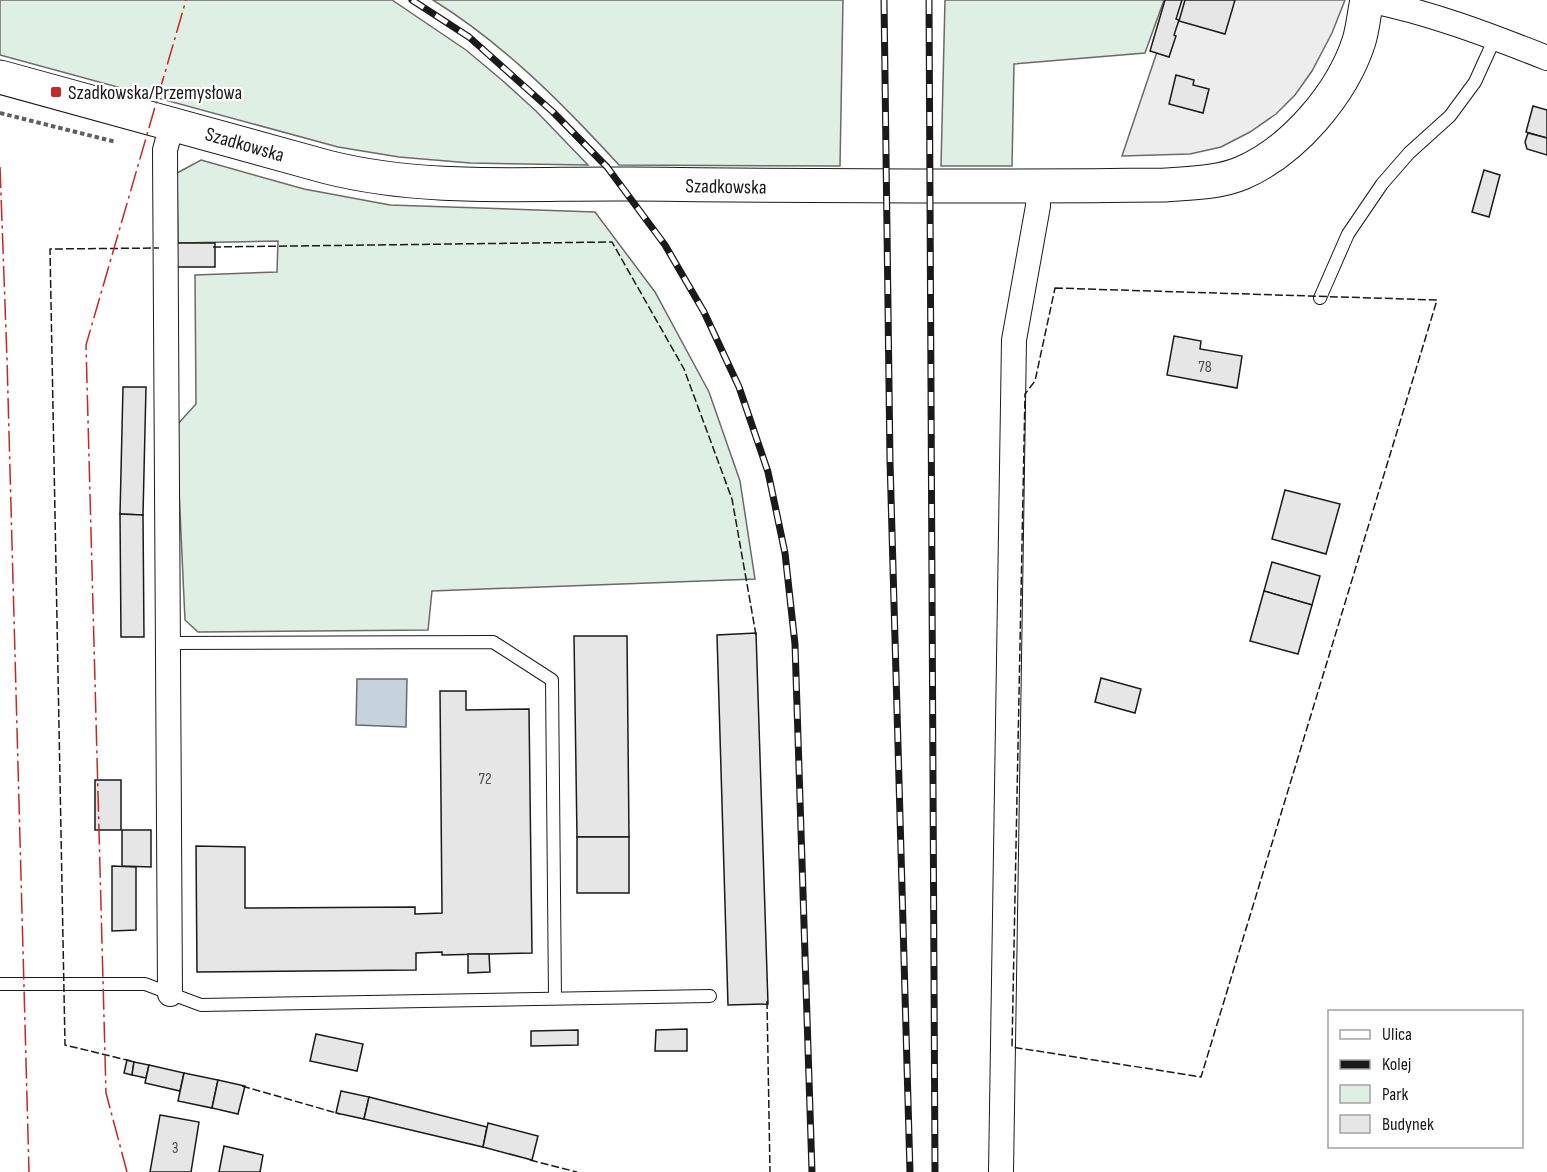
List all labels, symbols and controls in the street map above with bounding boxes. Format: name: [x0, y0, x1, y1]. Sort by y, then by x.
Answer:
place label: Szadkowska/Przemysłowa: [68, 81, 242, 105]
marker: Szadkowska/Przemysłowa: [49, 85, 63, 99]
street label: Szadkowska: [202, 122, 287, 168]
street label: Szadkowska: [685, 174, 767, 200]
house number: 78: [1198, 358, 1212, 377]
house number: 72: [479, 770, 491, 789]
legend: [1328, 1010, 1523, 1148]
text: Ulica: [1382, 1024, 1412, 1045]
text: Kolej: [1382, 1054, 1411, 1075]
text: Park: [1382, 1084, 1408, 1105]
text: Budynek: [1382, 1114, 1434, 1135]
house number: 3: [172, 1139, 178, 1158]

